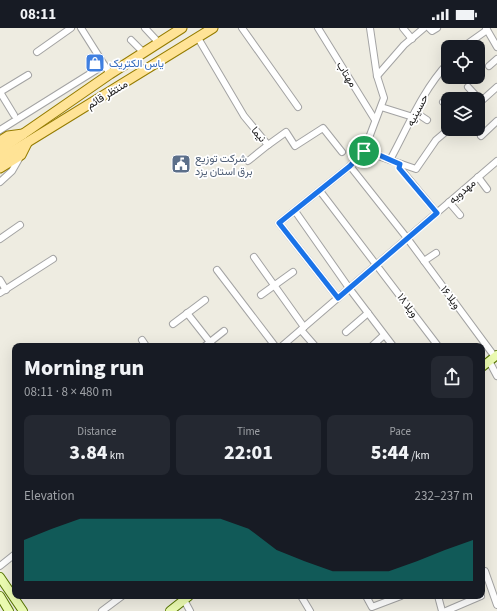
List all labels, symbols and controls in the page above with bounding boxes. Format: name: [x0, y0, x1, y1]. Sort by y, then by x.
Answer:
text: 08:11: [20, 4, 56, 25]
map controls: [441, 40, 485, 136]
button: locate: [441, 40, 485, 84]
shop icon: یاس الکتریک: [84, 52, 106, 74]
place label: یاس الکتریک: [109, 56, 164, 71]
street label: مهتاب: [333, 58, 360, 90]
street label: منتظر قائم: [84, 76, 131, 113]
street label: حسینیه: [403, 92, 432, 129]
button: layers: [441, 92, 485, 136]
street label: نیما: [248, 123, 270, 145]
pin: [347, 134, 381, 168]
icon: arrive: [353, 140, 375, 162]
place label: شرکت توزیع برق استان یزد: [195, 151, 252, 179]
public building icon: شرکت توزیع برق استان یزد: [170, 153, 192, 175]
street label: مهدویه: [446, 175, 479, 207]
street label: ویلا ۱۶: [437, 283, 464, 312]
street label: ویلا ۱۸: [394, 290, 422, 321]
text: Morning run: [24, 352, 144, 384]
button: share: [431, 356, 473, 398]
text: 08:11 · 8 × 480 m: [24, 383, 112, 401]
text: Distance: [77, 424, 116, 439]
text: Time: [237, 424, 260, 439]
text: Pace: [389, 424, 411, 439]
text: 3.84: [69, 439, 108, 467]
text: 22:01: [224, 439, 273, 467]
text: 5:44: [371, 439, 409, 467]
text: km: [108, 448, 124, 463]
text: /km: [409, 448, 430, 463]
text: Elevation: [24, 487, 75, 505]
text: 232–237 m: [415, 487, 473, 505]

